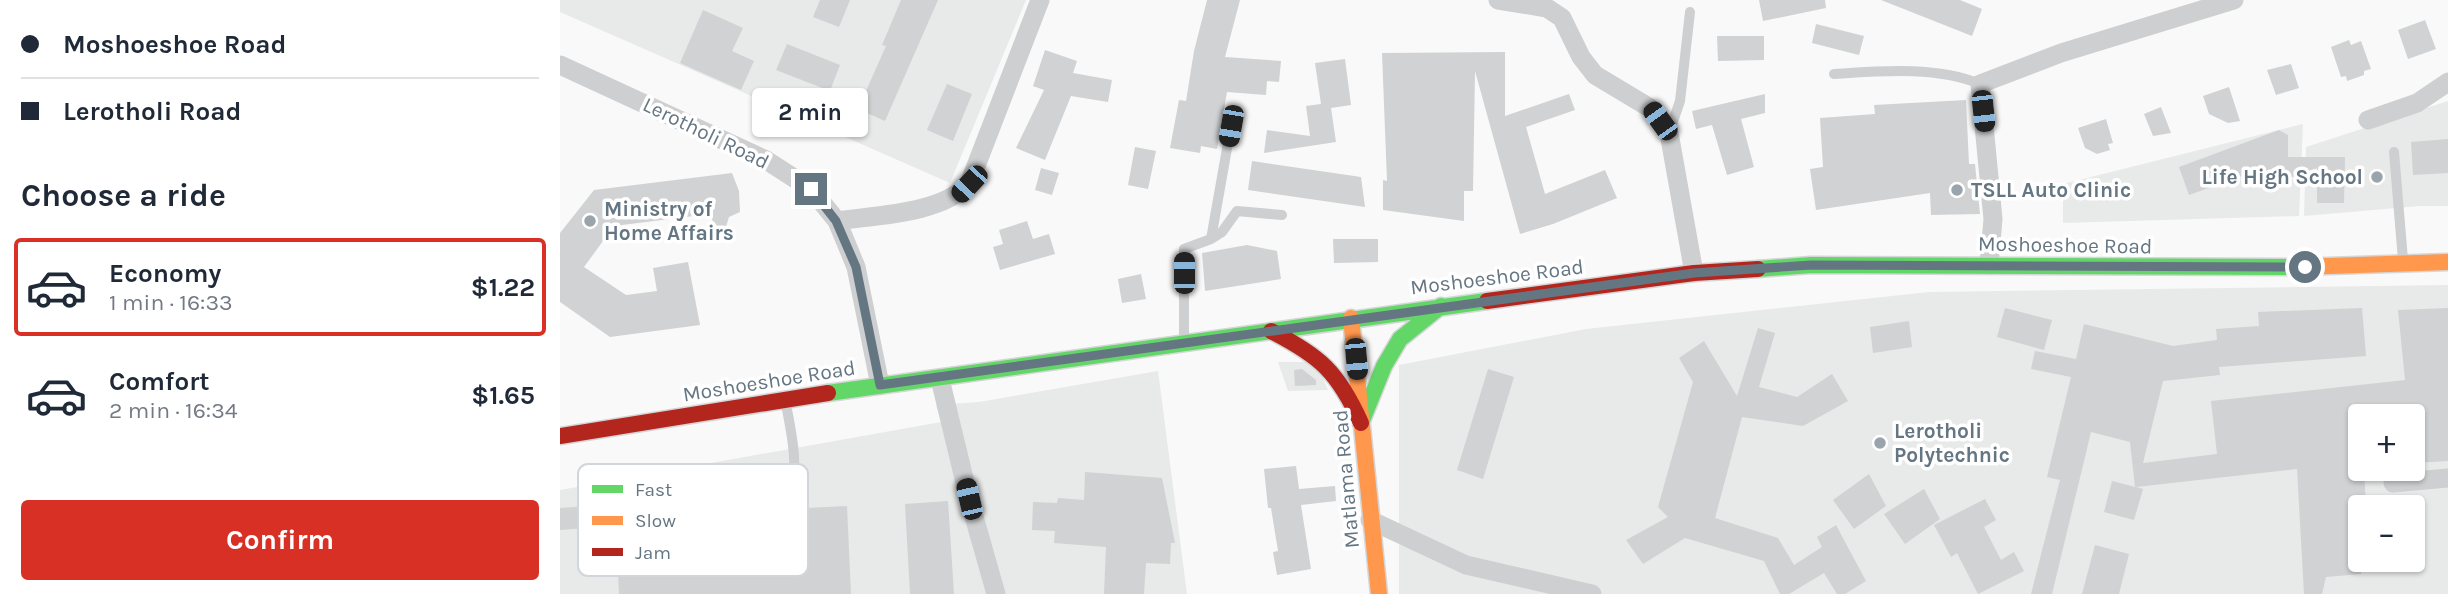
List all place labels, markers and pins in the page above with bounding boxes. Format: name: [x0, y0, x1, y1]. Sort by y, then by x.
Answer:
place label: Life High School: [2202, 165, 2363, 189]
marker: Life High School: [2369, 169, 2385, 185]
place label: TSLL Auto Clinic: [1971, 178, 2131, 202]
marker: TSLL Auto Clinic: [1949, 182, 1965, 198]
place label: Ministry of Home Affairs: [604, 197, 734, 245]
marker: Ministry of Home Affairs: [582, 213, 598, 229]
place label: Lerotholi Polytechnic: [1894, 419, 2010, 467]
marker: Lerotholi Polytechnic: [1872, 435, 1888, 451]

